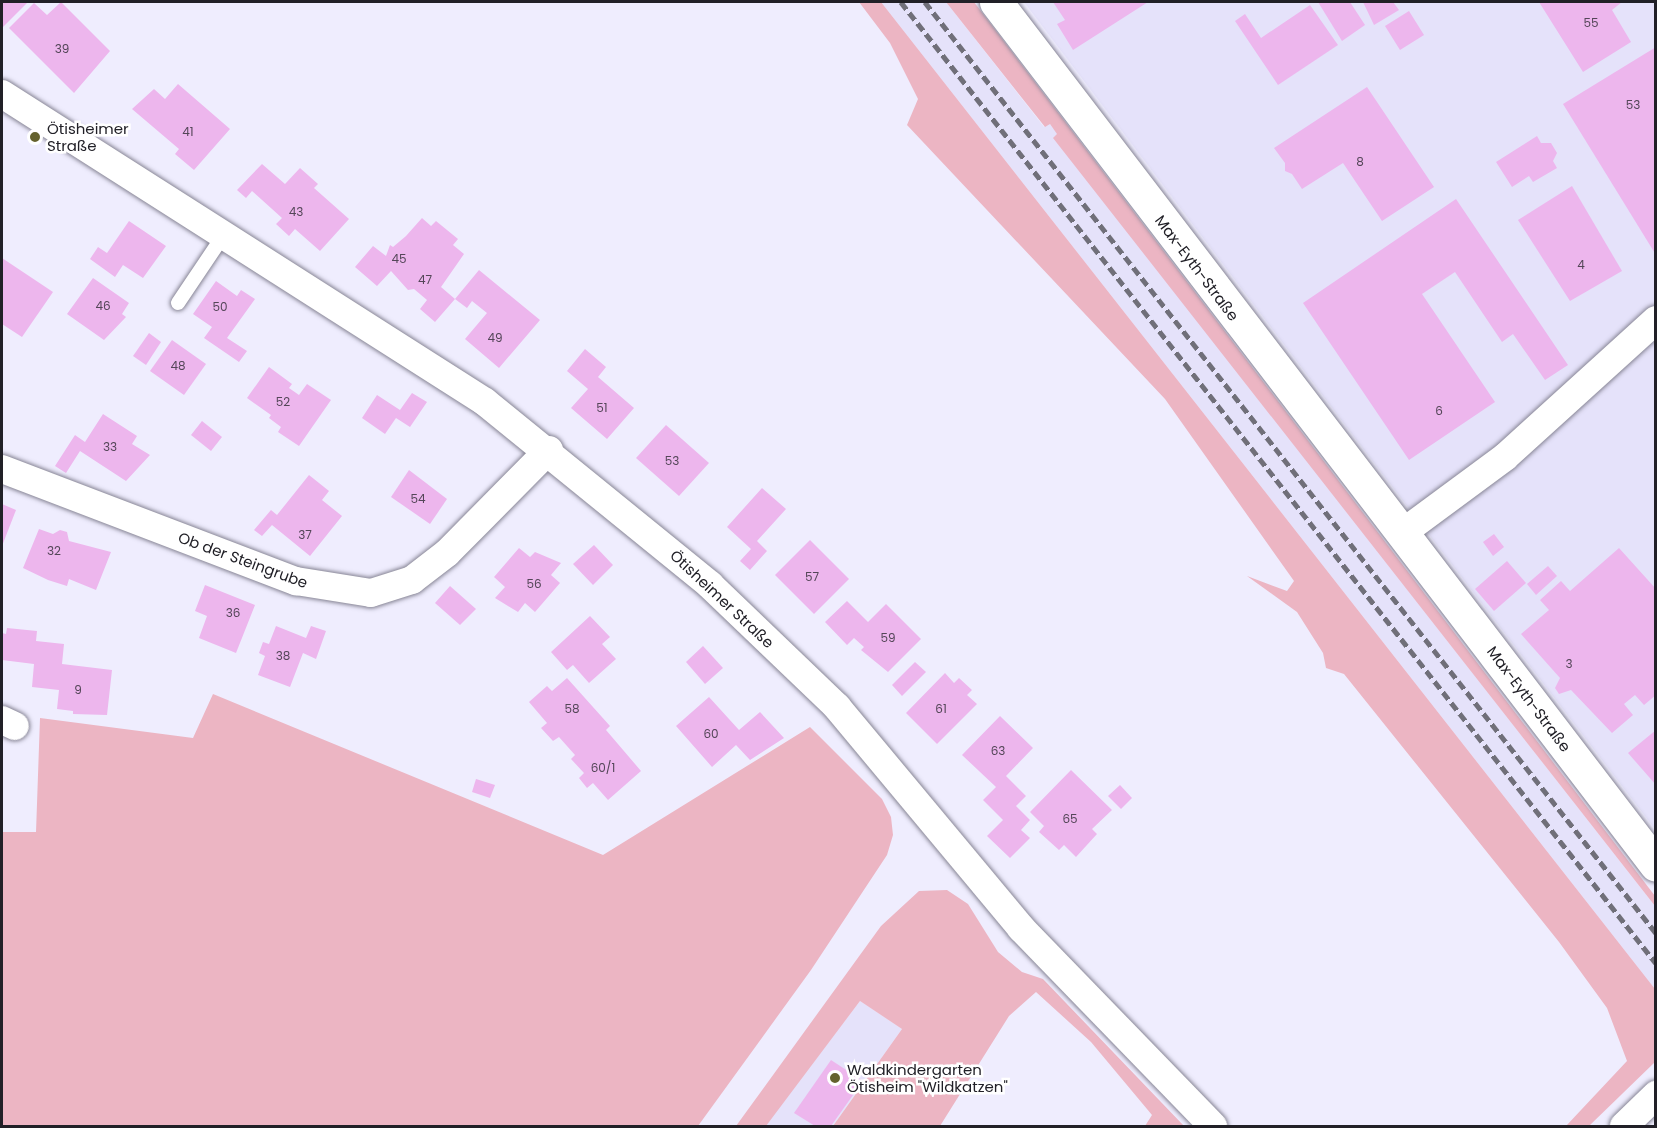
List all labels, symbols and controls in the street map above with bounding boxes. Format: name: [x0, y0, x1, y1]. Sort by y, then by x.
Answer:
house number: 55: [1583, 16, 1599, 30]
house number: 39: [55, 42, 69, 56]
house number: 53: [1626, 98, 1640, 112]
place label: Ötisheimer Straße: [47, 119, 129, 154]
house number: 41: [182, 125, 194, 139]
marker: Ötisheimer Straße: [28, 130, 42, 144]
house number: 8: [1356, 155, 1364, 169]
house number: 43: [289, 205, 303, 219]
street label: Max-Eyth-Straße: [1151, 212, 1243, 324]
house number: 45: [391, 252, 407, 266]
house number: 4: [1577, 258, 1585, 272]
house number: 47: [418, 273, 432, 287]
house number: 46: [95, 299, 111, 313]
house number: 50: [212, 300, 228, 314]
house number: 49: [487, 331, 503, 345]
house number: 48: [170, 359, 186, 373]
house number: 52: [276, 395, 290, 409]
house number: 51: [596, 401, 608, 415]
house number: 6: [1435, 404, 1443, 418]
house number: 33: [103, 440, 117, 454]
house number: 53: [665, 454, 679, 468]
house number: 54: [410, 492, 426, 506]
street label: Ob der Steingrube: [176, 528, 310, 592]
house number: 37: [298, 528, 312, 542]
house number: 32: [47, 544, 61, 558]
street label: Ötisheimer Straße: [666, 546, 778, 652]
house number: 57: [805, 570, 819, 584]
house number: 56: [526, 577, 542, 591]
house number: 36: [226, 606, 240, 620]
house number: 59: [880, 631, 896, 645]
street label: Max-Eyth-Straße: [1483, 643, 1575, 755]
house number: 38: [276, 649, 290, 663]
house number: 3: [1565, 657, 1573, 671]
house number: 9: [74, 683, 82, 697]
house number: 58: [564, 702, 580, 716]
house number: 61: [935, 702, 947, 716]
house number: 60: [703, 727, 719, 741]
house number: 63: [991, 744, 1005, 758]
house number: 60/1: [591, 761, 615, 775]
house number: 65: [1062, 812, 1078, 826]
place label: Waldkindergarten Ötisheim "Wildkatzen": [847, 1060, 1008, 1095]
marker: Waldkindergarten Ötisheim "Wildkatzen": [828, 1071, 842, 1085]

